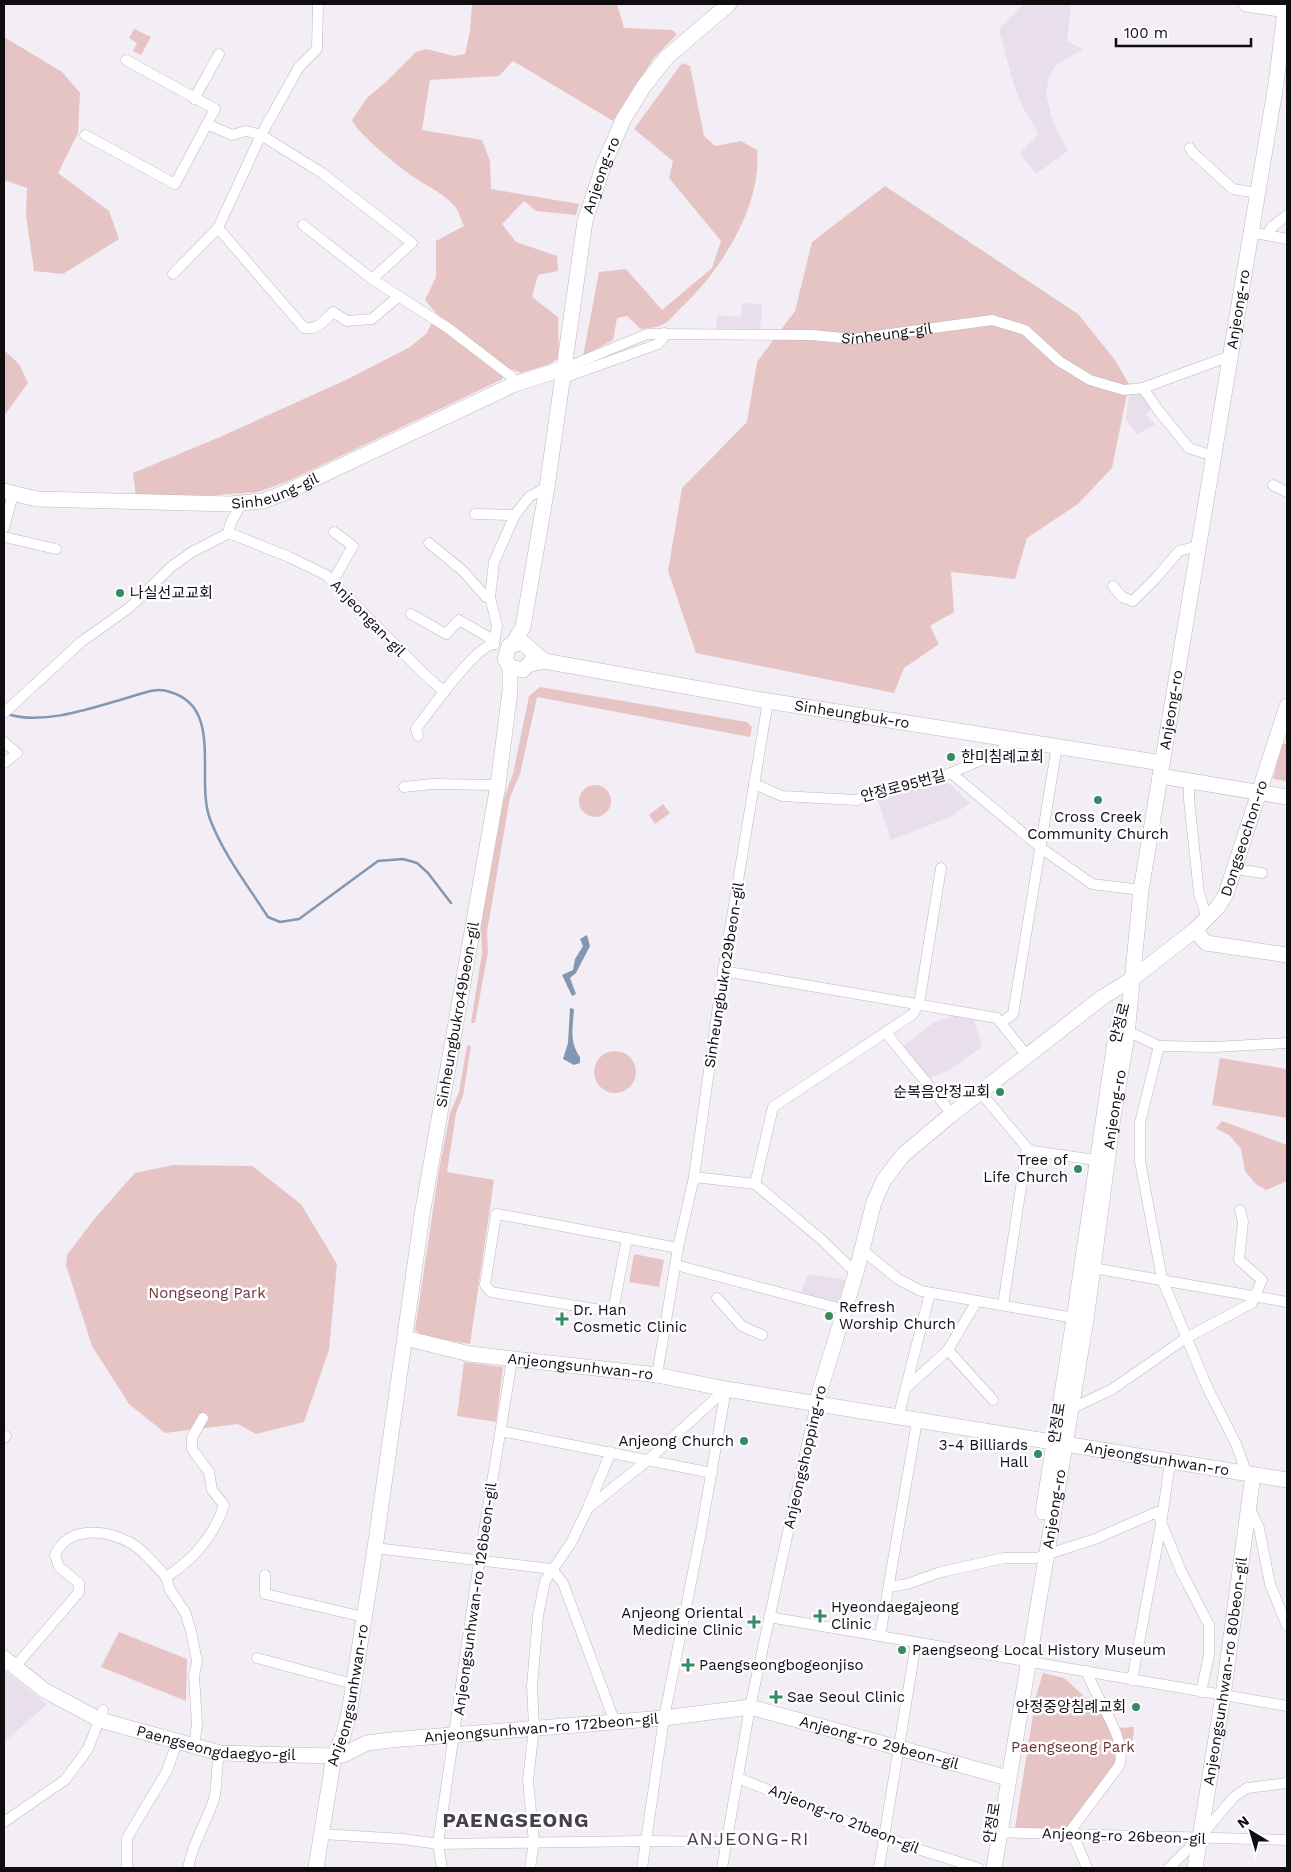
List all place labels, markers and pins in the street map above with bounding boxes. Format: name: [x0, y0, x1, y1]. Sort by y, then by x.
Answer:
place label: 나실선교교회: [130, 584, 213, 602]
marker: 나실선교교회: [114, 587, 126, 599]
place label: 한미침례교회: [961, 748, 1044, 766]
marker: 한미침례교회: [945, 751, 957, 763]
marker: Cross Creek Community Church: [1092, 794, 1104, 806]
place label: Cross Creek Community Church: [1027, 808, 1169, 843]
place label: 순복음안정교회: [893, 1083, 990, 1101]
marker: 순복음안정교회: [994, 1086, 1006, 1098]
place label: Tree of Life Church: [983, 1151, 1068, 1186]
marker: Tree of Life Church: [1072, 1163, 1084, 1175]
place label: Refresh Worship Church: [839, 1298, 956, 1333]
place label: Dr. Han Cosmetic Clinic: [573, 1301, 687, 1336]
marker: Refresh Worship Church: [823, 1310, 835, 1322]
marker: Dr. Han Cosmetic Clinic: [555, 1312, 569, 1326]
place label: Anjeong Church: [618, 1432, 734, 1450]
marker: Anjeong Church: [738, 1435, 750, 1447]
place label: 3-4 Billiards Hall: [939, 1436, 1028, 1471]
marker: 3-4 Billiards Hall: [1032, 1448, 1044, 1460]
place label: Hyeondaegajeong Clinic: [831, 1598, 959, 1633]
place label: Anjeong Oriental Medicine Clinic: [621, 1604, 743, 1639]
marker: Hyeondaegajeong Clinic: [813, 1609, 827, 1623]
marker: Anjeong Oriental Medicine Clinic: [747, 1615, 761, 1629]
place label: Paengseong Local History Museum: [912, 1641, 1166, 1659]
marker: Paengseong Local History Museum: [896, 1644, 908, 1656]
place label: Paengseongbogeonjiso: [699, 1656, 864, 1674]
marker: Paengseongbogeonjiso: [681, 1658, 695, 1672]
place label: Sae Seoul Clinic: [787, 1688, 905, 1706]
marker: Sae Seoul Clinic: [769, 1690, 783, 1704]
place label: 안정중앙침례교회: [1016, 1698, 1126, 1716]
marker: 안정중앙침례교회: [1130, 1701, 1142, 1713]

